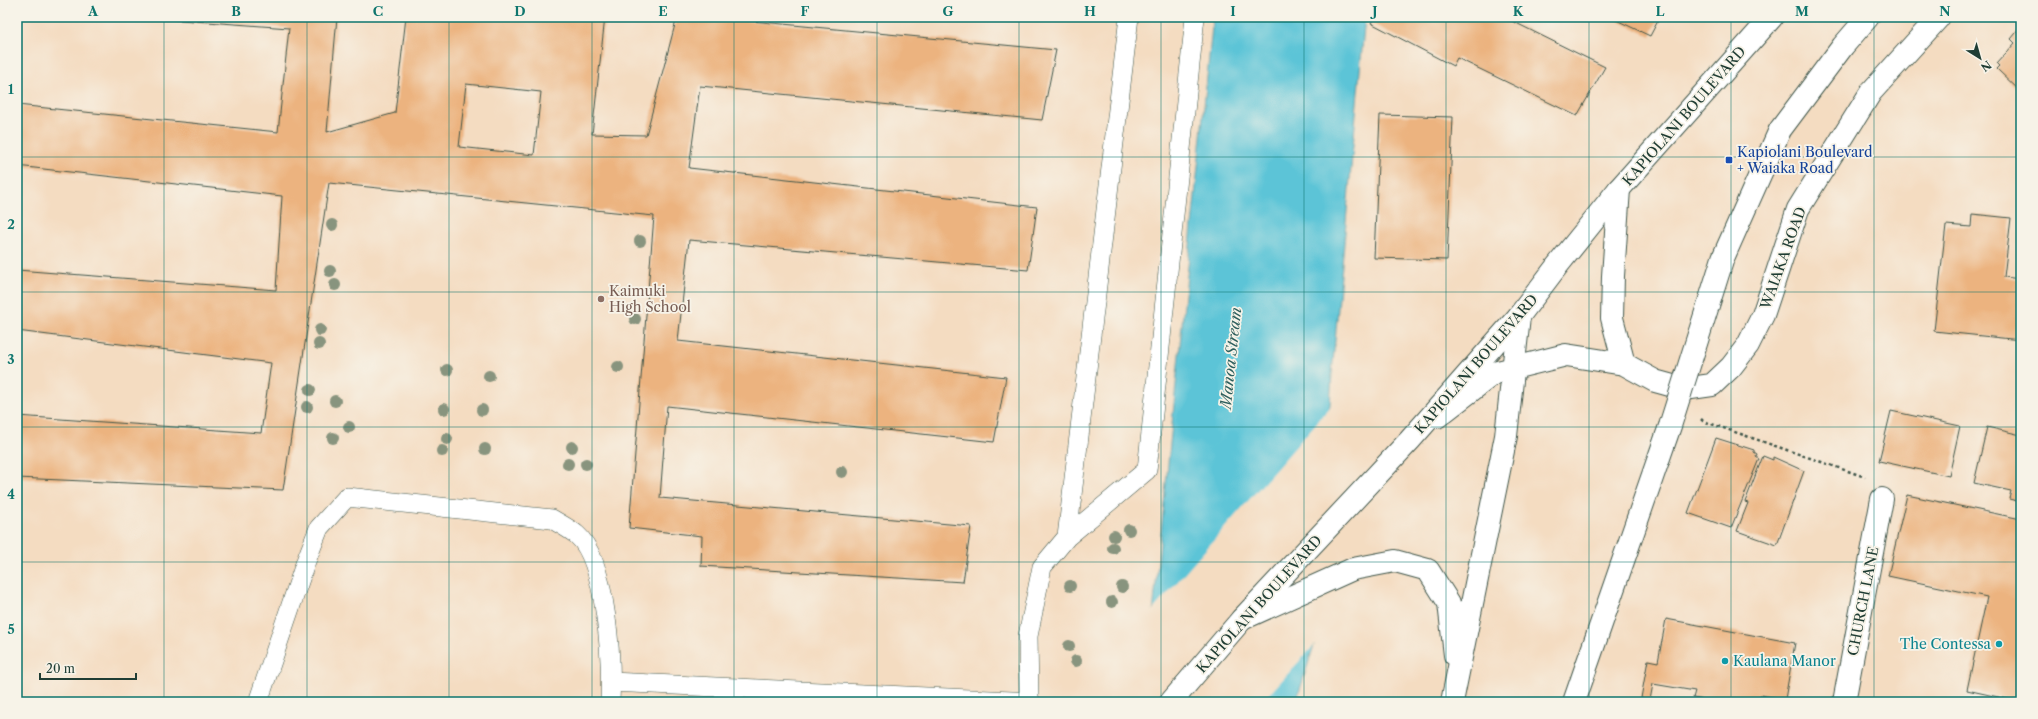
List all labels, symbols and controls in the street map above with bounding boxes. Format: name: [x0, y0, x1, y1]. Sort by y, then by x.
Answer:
text: A: [87, 3, 99, 19]
text: B: [231, 3, 241, 19]
text: C: [373, 3, 383, 19]
text: D: [514, 3, 526, 19]
text: E: [658, 3, 668, 19]
text: F: [801, 3, 810, 19]
text: G: [942, 3, 954, 19]
text: H: [1084, 3, 1096, 19]
text: I: [1230, 3, 1236, 19]
text: J: [1370, 3, 1378, 19]
text: K: [1513, 3, 1524, 19]
text: L: [1656, 3, 1665, 19]
text: M: [1795, 3, 1809, 19]
text: N: [1939, 3, 1951, 19]
north arrow: [1960, 38, 2000, 78]
street label: KAPIOLANI BOULEVARD: [1618, 43, 1750, 189]
text: N: [1978, 58, 1994, 75]
text: 1: [8, 81, 14, 97]
place label: Kapiolani Boulevard + Waiaka Road: [1737, 143, 1873, 177]
marker: Kapiolani Boulevard + Waiaka Road: [1724, 155, 1734, 165]
street label: WAIAKA ROAD: [1756, 204, 1810, 313]
text: 2: [7, 216, 15, 232]
place label: Kaimuki High School: [609, 282, 691, 316]
street label: KAPIOLANI BOULEVARD: [1410, 291, 1542, 437]
marker: Kaimuki High School: [596, 294, 606, 304]
water label: Manoa Stream: [1216, 306, 1245, 412]
text: 3: [7, 351, 15, 367]
text: 4: [7, 486, 15, 502]
street label: KAPIOLANI BOULEVARD: [1192, 531, 1326, 677]
street label: CHURCH LANE: [1844, 545, 1882, 657]
text: 5: [7, 621, 15, 637]
place label: The Contessa: [1900, 635, 1992, 653]
marker: The Contessa: [1994, 639, 2004, 649]
place label: Kaulana Manor: [1733, 652, 1836, 670]
scale bar: [40, 655, 136, 681]
marker: Kaulana Manor: [1720, 656, 1730, 666]
text: 20 m: [46, 661, 75, 676]

